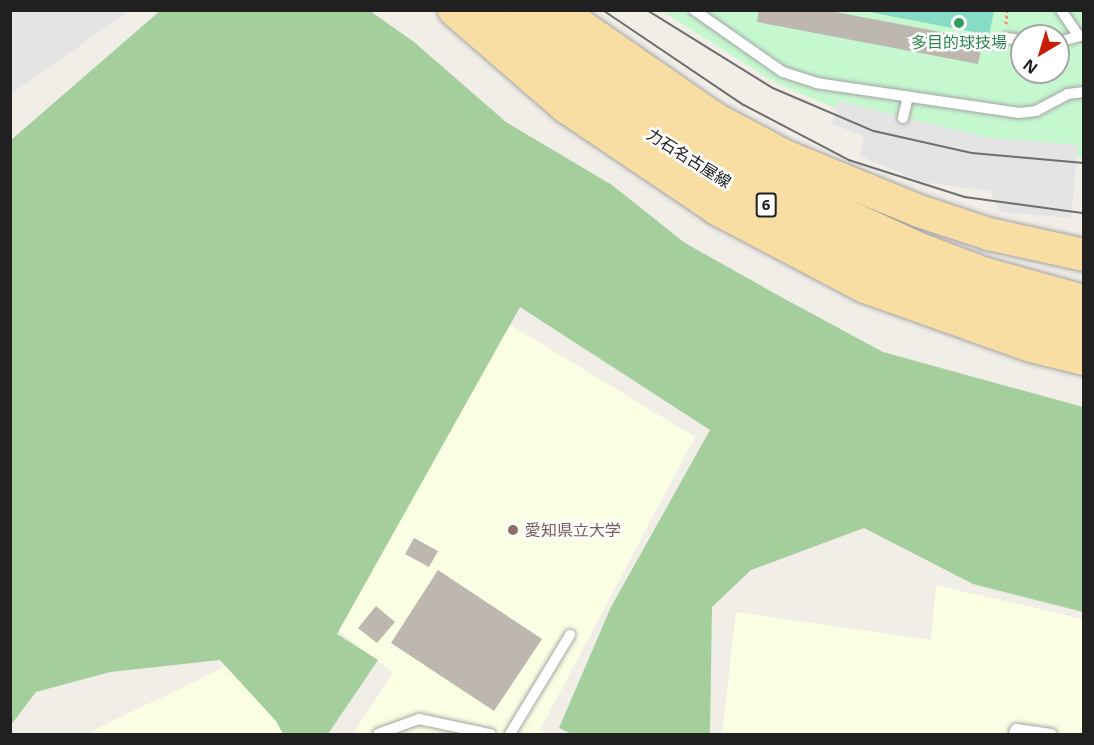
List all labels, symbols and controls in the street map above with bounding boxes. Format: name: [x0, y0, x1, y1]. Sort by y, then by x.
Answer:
marker: 多目的球技場: [952, 16, 966, 30]
north arrow: [1010, 24, 1070, 84]
place label: 多目的球技場: [911, 32, 1007, 52]
text: N: [1018, 54, 1042, 79]
street label: 力石名古屋線: [643, 124, 735, 192]
road number: 6: [756, 193, 777, 217]
place label: 愛知県立大学: [525, 520, 621, 540]
marker: 愛知県立大学: [506, 523, 520, 537]

